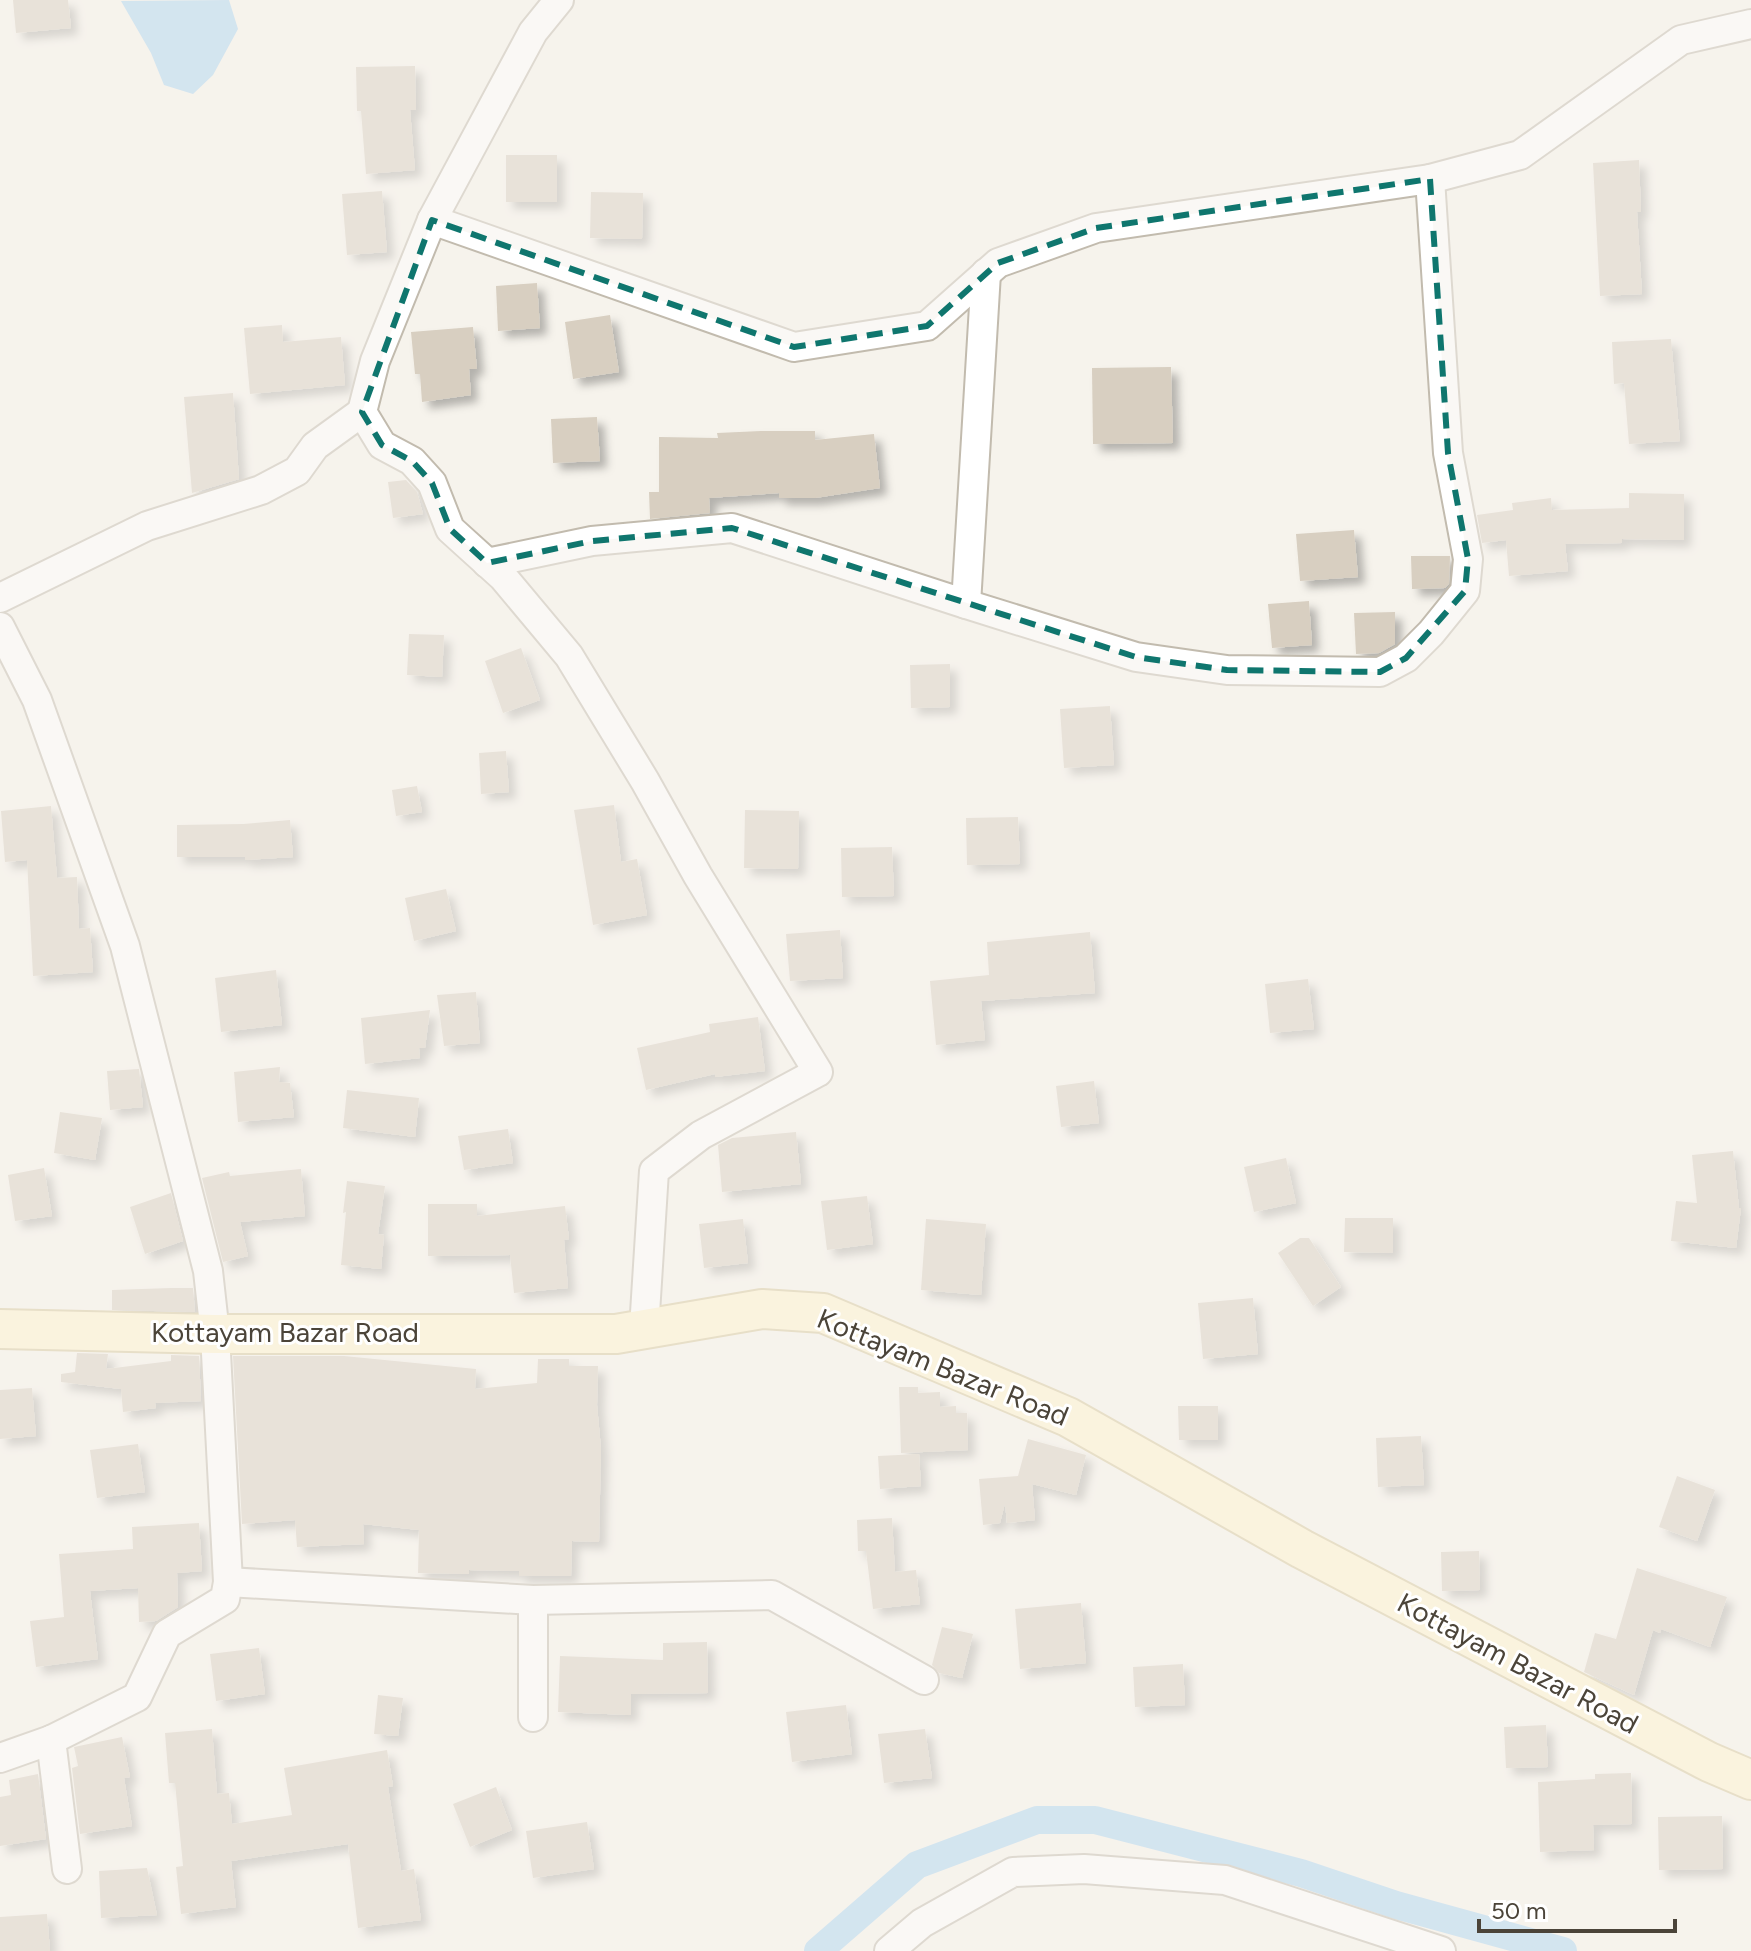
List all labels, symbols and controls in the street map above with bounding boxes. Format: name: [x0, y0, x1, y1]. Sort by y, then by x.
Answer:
street label: Kottayam Bazar Road: [812, 1301, 1074, 1433]
street label: Kottayam Bazar Road: [151, 1315, 419, 1349]
street label: Kottayam Bazar Road: [1392, 1585, 1644, 1741]
scale bar: [1479, 1883, 1675, 1933]
text: 50 m: [1491, 1896, 1547, 1925]

